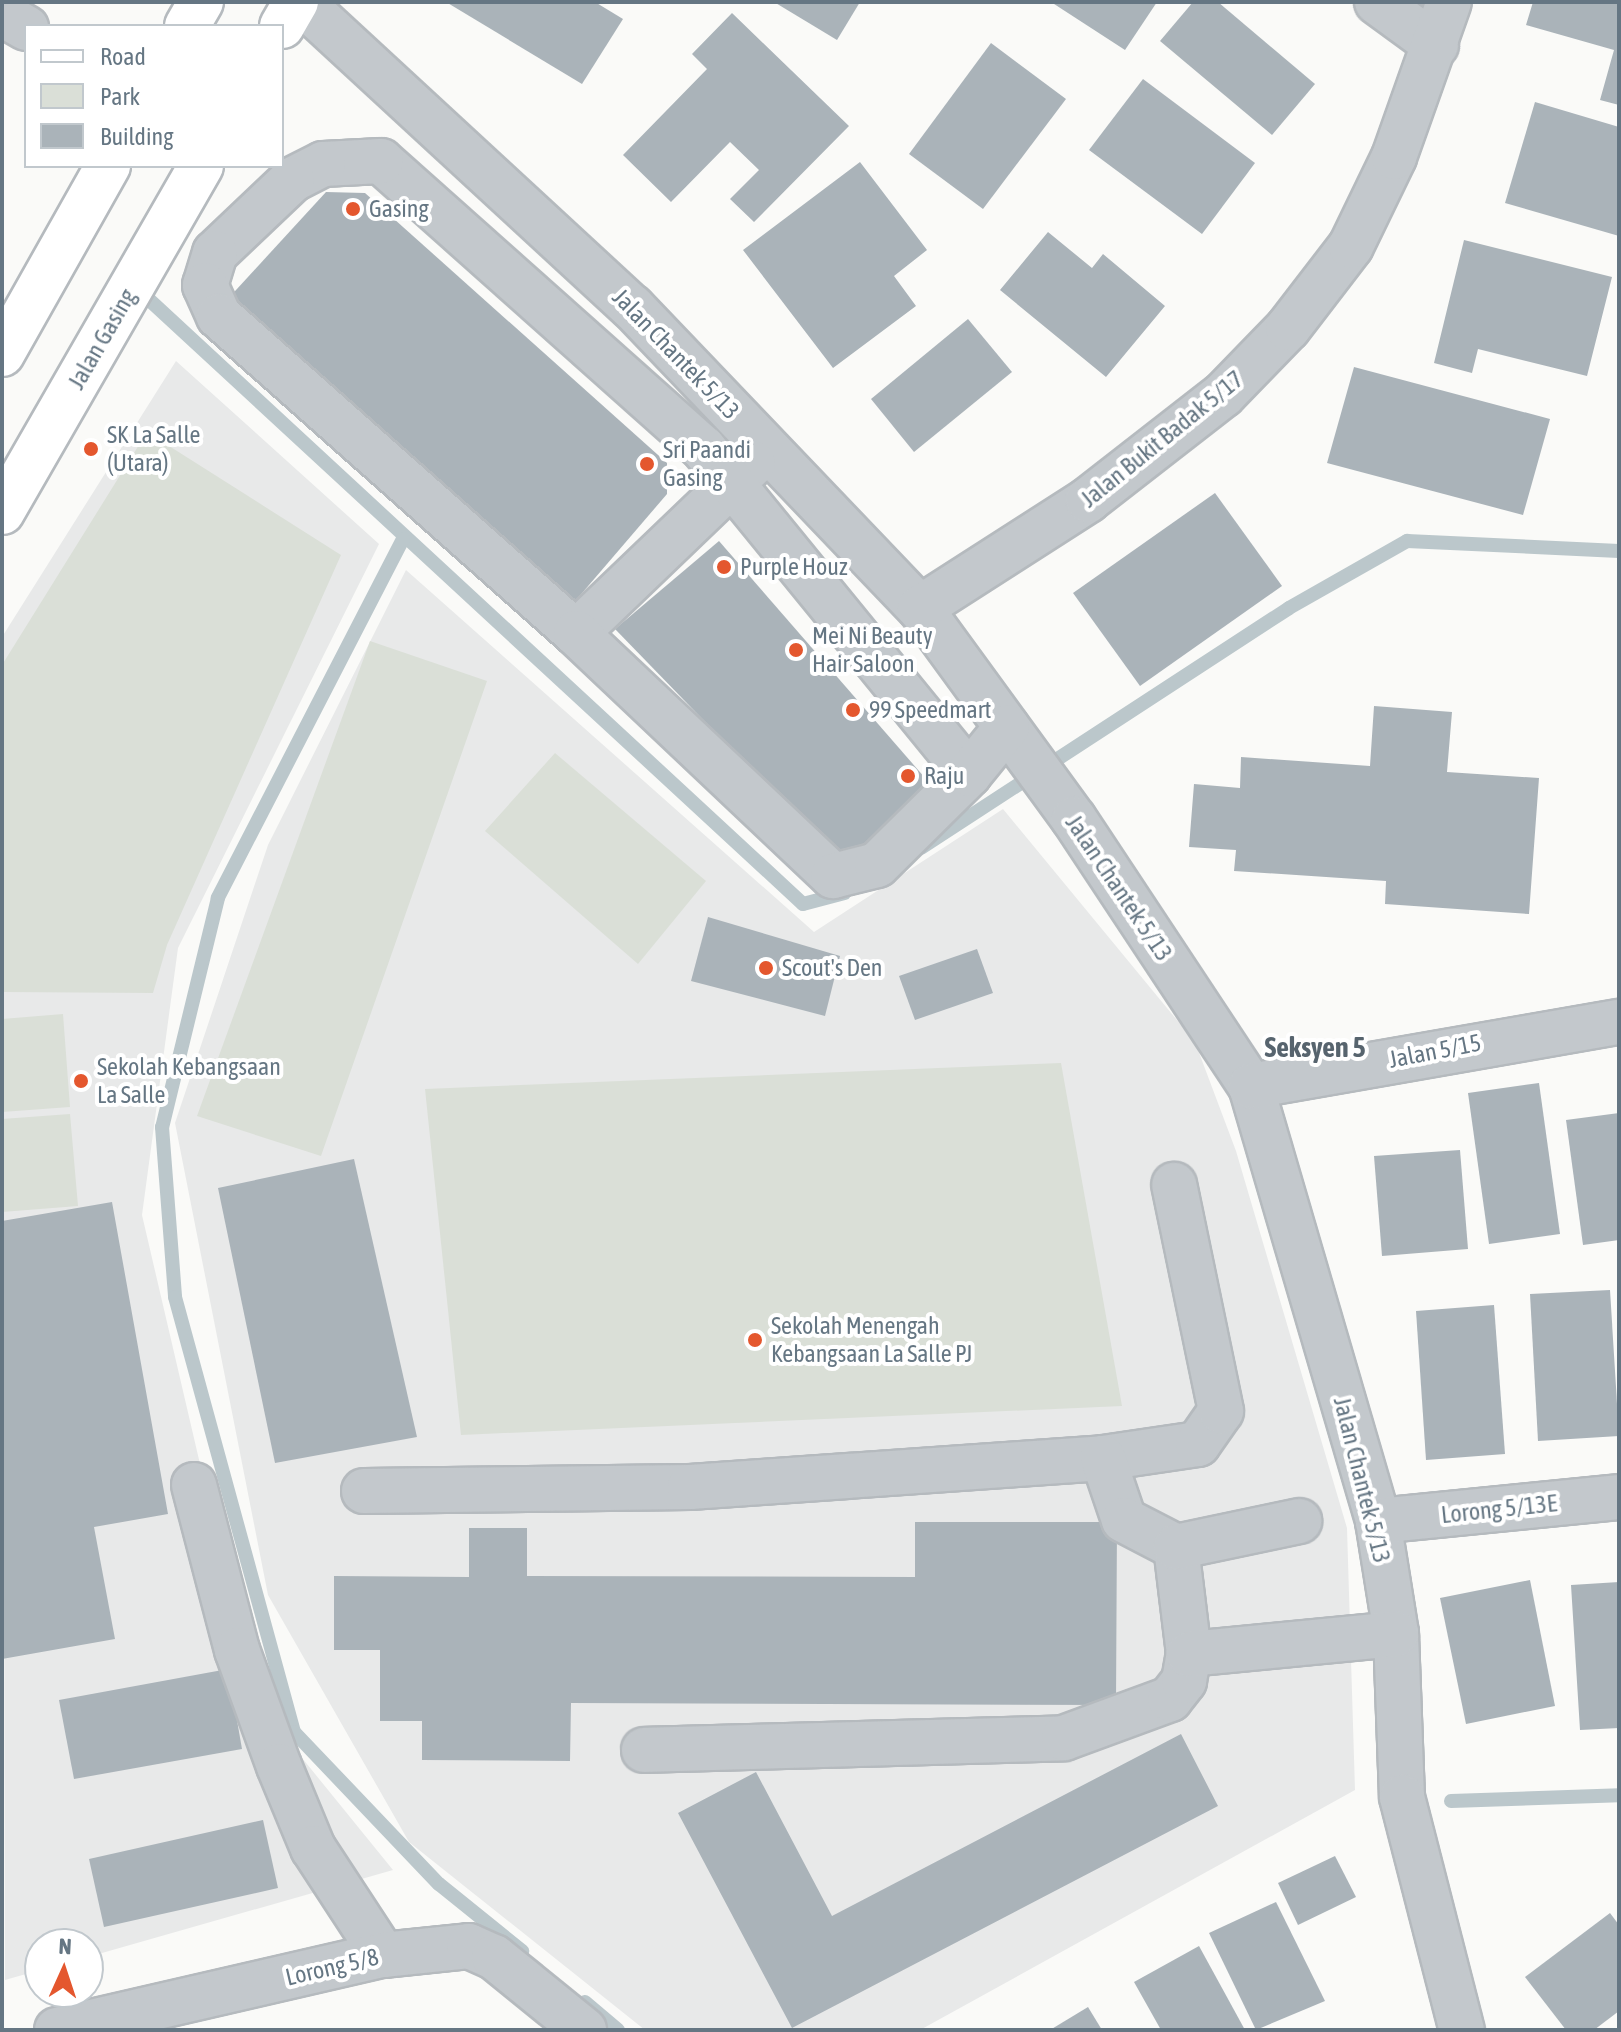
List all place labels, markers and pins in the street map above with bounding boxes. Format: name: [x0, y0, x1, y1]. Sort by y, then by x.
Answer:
place label: Gasing: [369, 195, 429, 223]
marker: Gasing: [344, 200, 362, 218]
place label: SK La Salle (Utara): [107, 421, 200, 477]
place label: Sri Paandi Gasing: [663, 436, 751, 492]
marker: SK La Salle (Utara): [82, 440, 100, 458]
marker: Sri Paandi Gasing: [638, 455, 656, 473]
place label: Purple Houz: [740, 553, 848, 581]
marker: Purple Houz: [715, 558, 733, 576]
place label: Mei Ni Beauty Hair Saloon: [812, 622, 933, 678]
marker: Mei Ni Beauty Hair Saloon: [787, 641, 805, 659]
place label: 99 Speedmart: [869, 696, 991, 724]
marker: 99 Speedmart: [844, 701, 862, 719]
place label: Raju: [924, 762, 964, 790]
marker: Raju: [899, 767, 917, 785]
place label: Scout's Den: [782, 954, 882, 982]
marker: Scout's Den: [757, 959, 775, 977]
place label: Sekolah Kebangsaan La Salle: [97, 1053, 281, 1109]
marker: Sekolah Kebangsaan La Salle: [72, 1072, 90, 1090]
place label: Sekolah Menengah Kebangsaan La Salle PJ: [771, 1312, 972, 1368]
marker: Sekolah Menengah Kebangsaan La Salle PJ: [746, 1331, 764, 1349]

